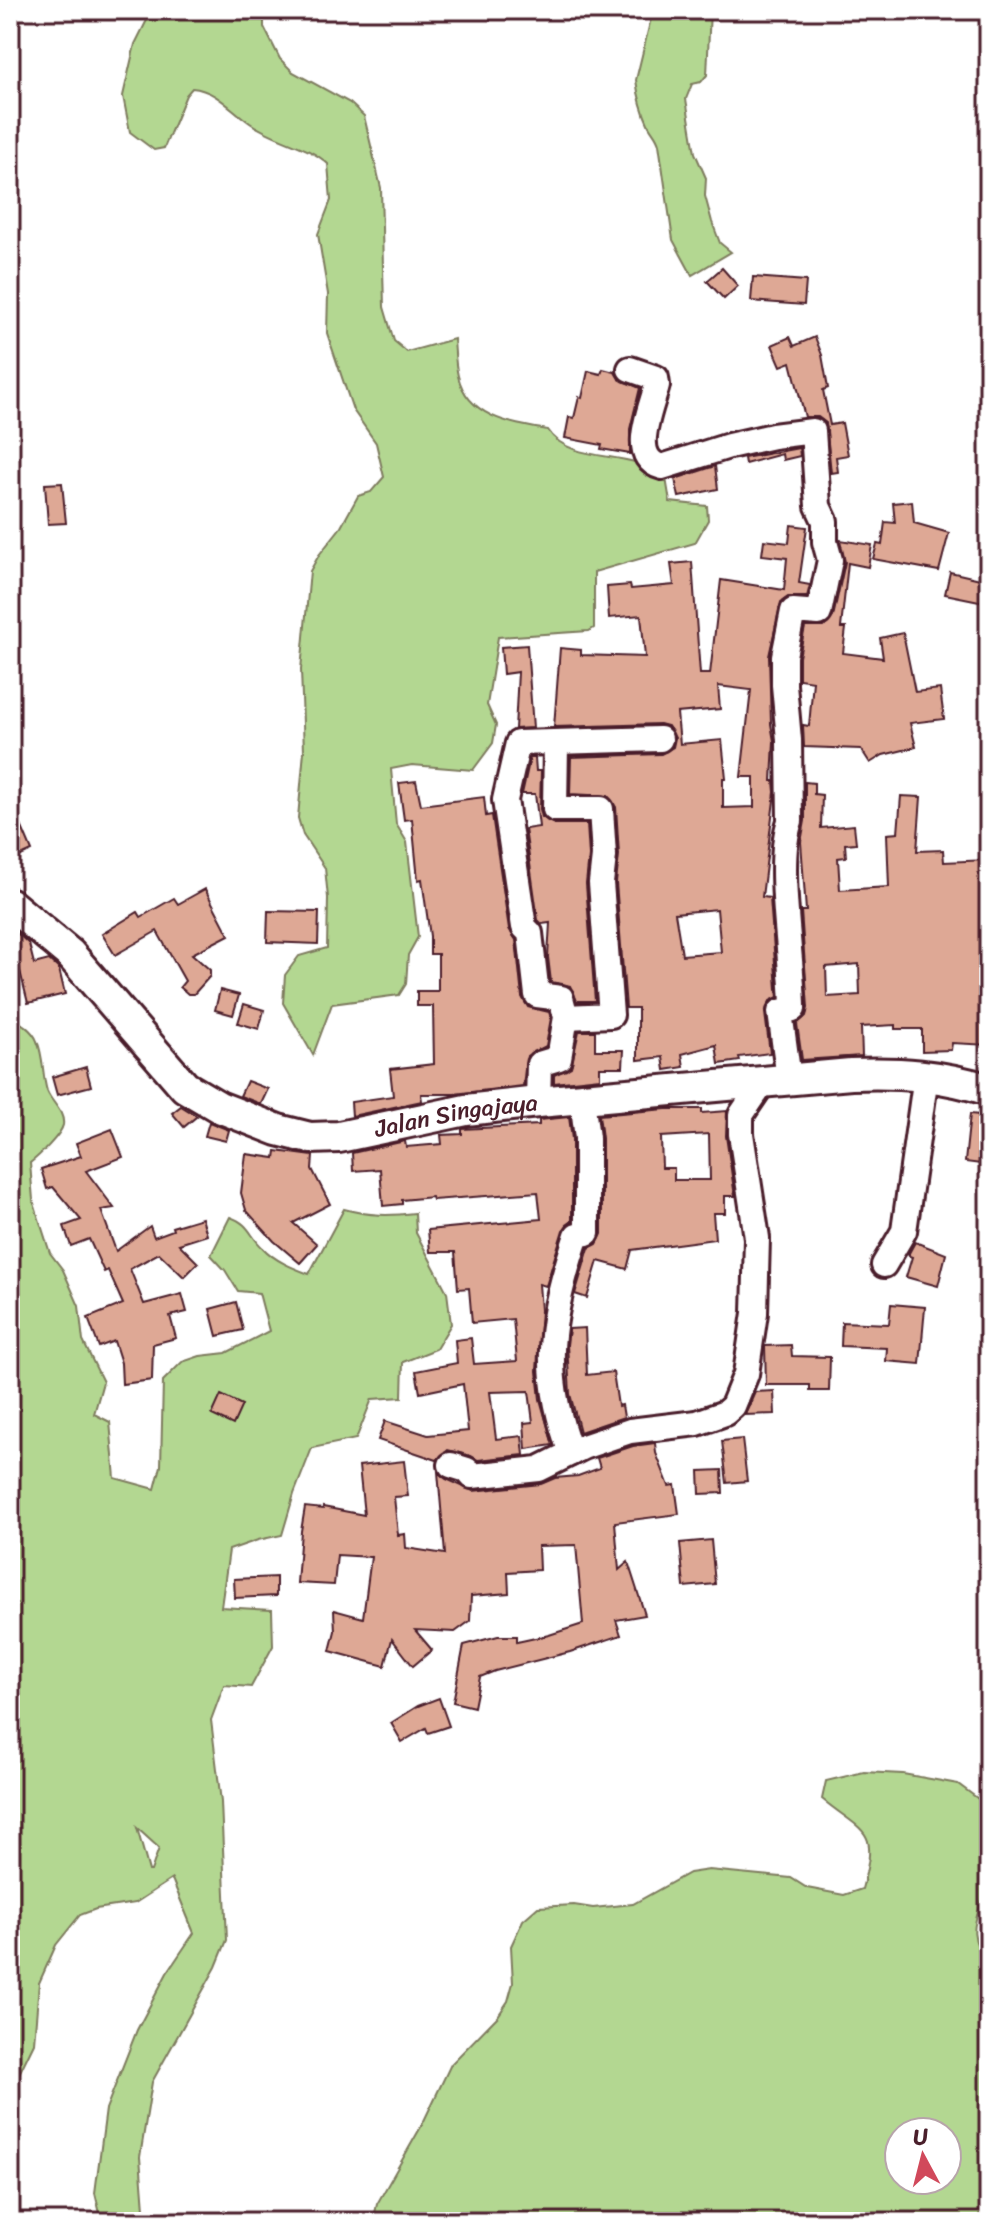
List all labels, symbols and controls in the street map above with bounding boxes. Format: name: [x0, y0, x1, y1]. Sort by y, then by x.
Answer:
street label: Jalan Singajaya: [370, 1081, 540, 1150]
north arrow: [883, 2116, 963, 2196]
text: U: [911, 2116, 932, 2157]

